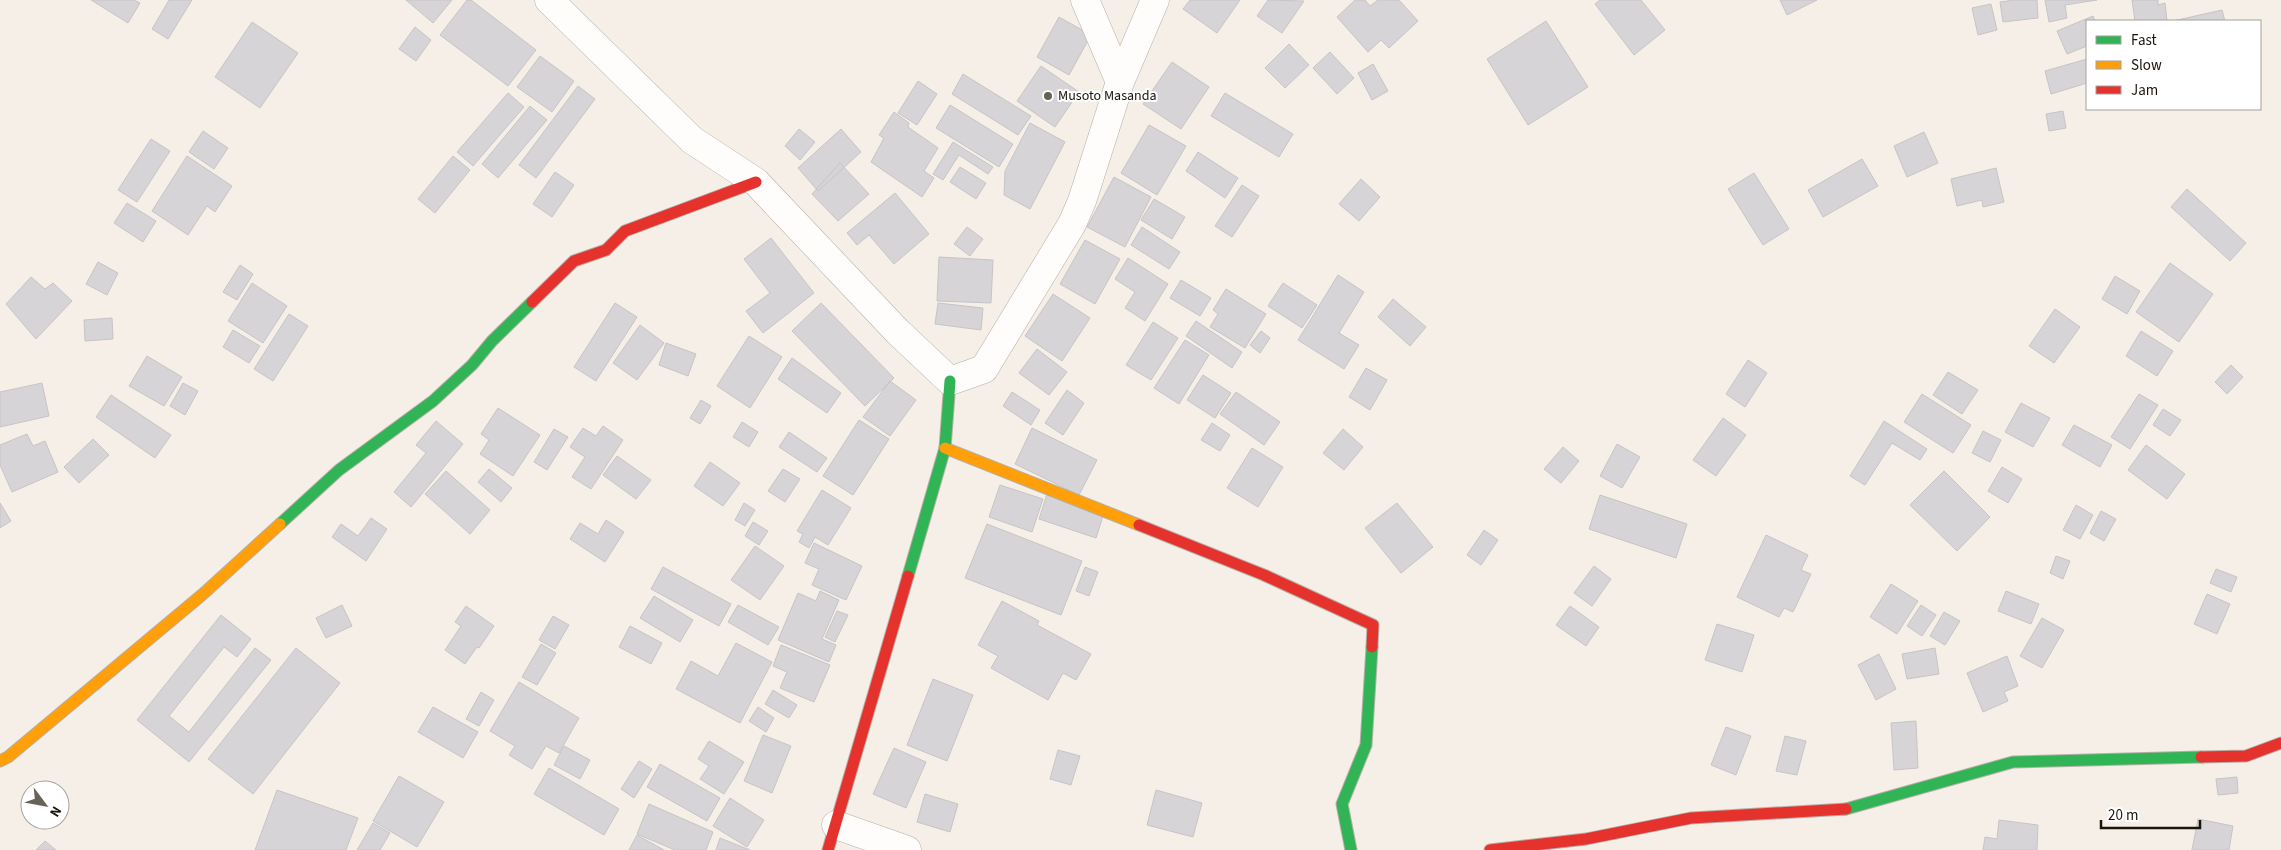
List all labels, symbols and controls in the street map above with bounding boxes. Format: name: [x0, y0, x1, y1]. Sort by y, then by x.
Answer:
legend: [2086, 20, 2261, 110]
text: Fast: [2131, 30, 2157, 51]
text: Slow: [2131, 55, 2162, 76]
text: Jam: [2131, 80, 2158, 101]
place label: Musoto Masanda: [1058, 86, 1157, 106]
marker: Musoto Masanda: [1042, 90, 1054, 102]
north arrow: [20, 780, 70, 830]
scale bar: [2101, 798, 2200, 830]
text: N: [44, 802, 66, 821]
text: 20 m: [2108, 805, 2138, 826]

